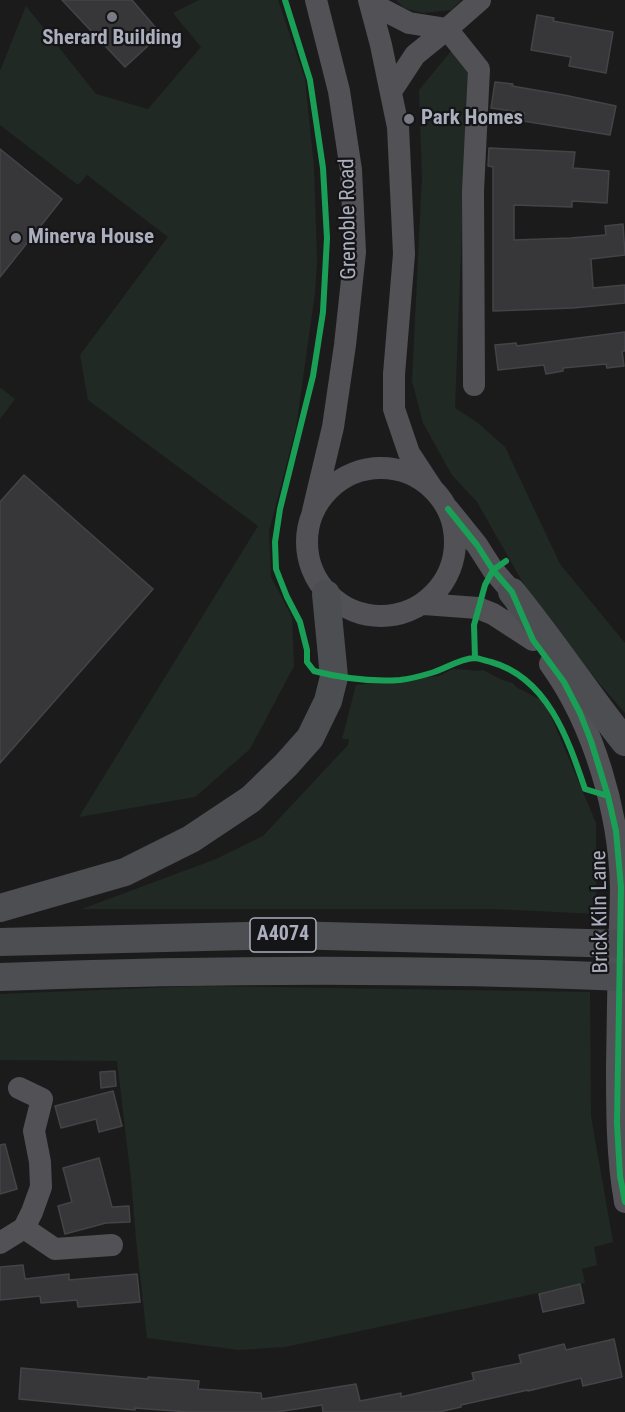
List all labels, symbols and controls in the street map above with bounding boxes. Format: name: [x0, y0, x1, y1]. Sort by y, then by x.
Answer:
marker: Sherard Building: [105, 10, 119, 24]
place label: Sherard Building: [42, 26, 182, 52]
place label: Park Homes: [421, 106, 523, 132]
marker: Park Homes: [402, 112, 416, 126]
street label: Grenoble Road: [335, 158, 363, 280]
place label: Minerva House: [28, 225, 154, 251]
marker: Minerva House: [9, 231, 23, 245]
street label: Brick Kiln Lane: [587, 850, 615, 974]
road number: A4074: [250, 918, 316, 952]

